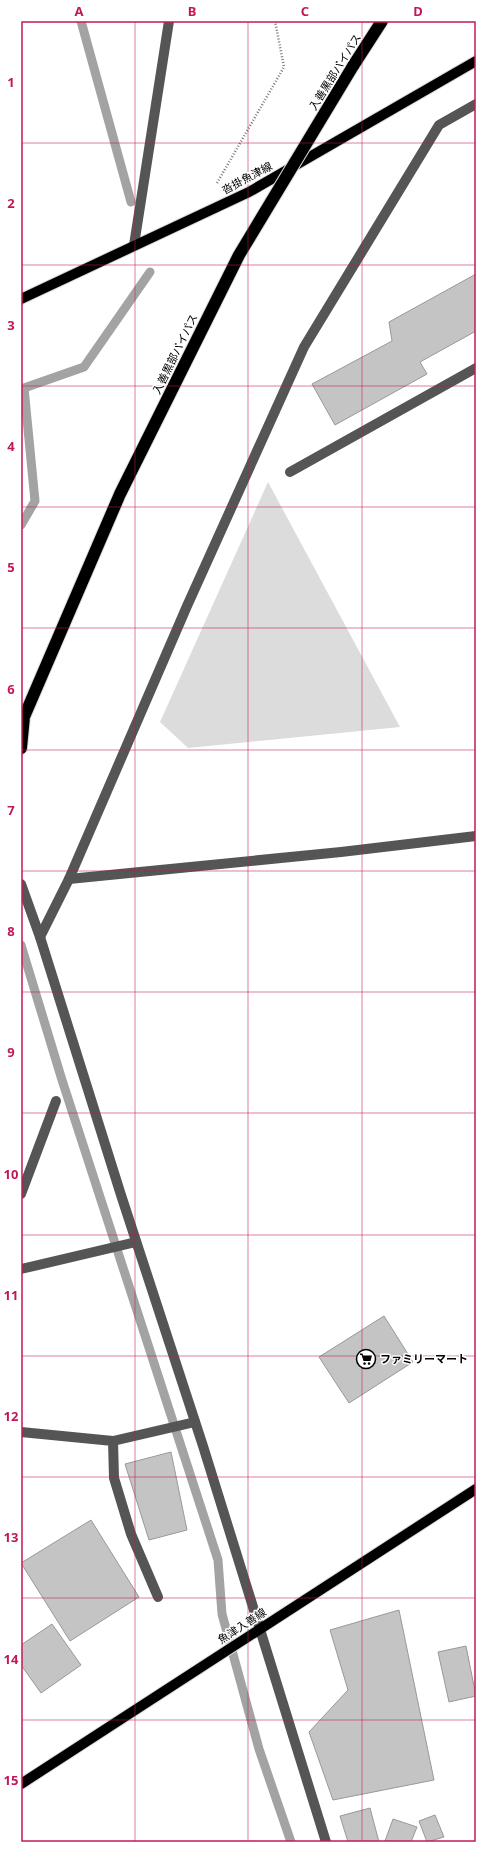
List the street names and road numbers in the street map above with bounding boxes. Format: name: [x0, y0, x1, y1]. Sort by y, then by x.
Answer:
street label: 入善黒部バイパス: [305, 31, 364, 113]
street label: 沓掛魚津線: [219, 158, 275, 197]
street label: 入善黒部バイパス: [149, 311, 201, 397]
street label: 魚津入善線: [215, 1604, 269, 1647]

